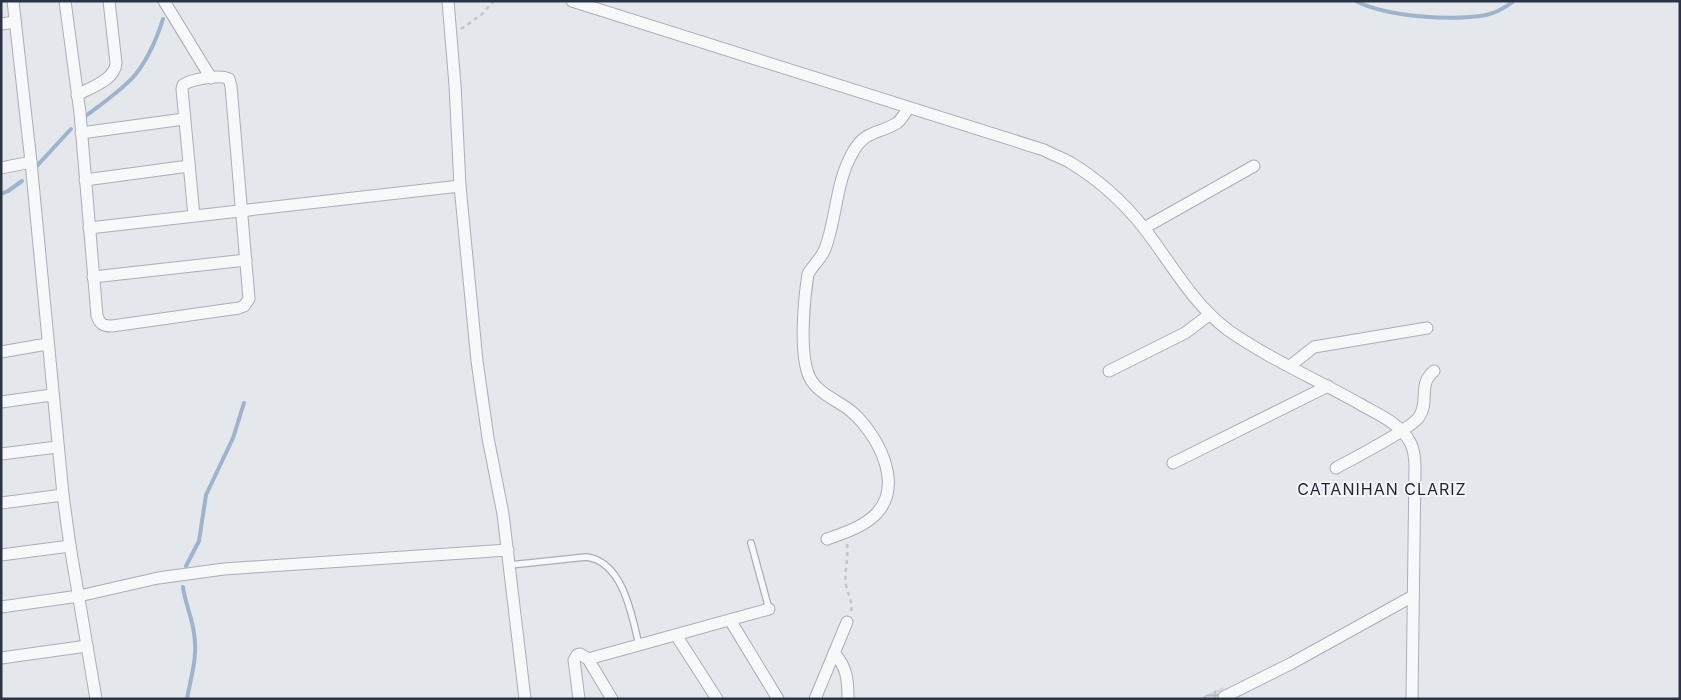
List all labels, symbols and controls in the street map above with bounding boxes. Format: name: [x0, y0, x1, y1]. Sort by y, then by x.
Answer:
district label: CATANIHAN CLARIZ: [1297, 479, 1467, 499]

